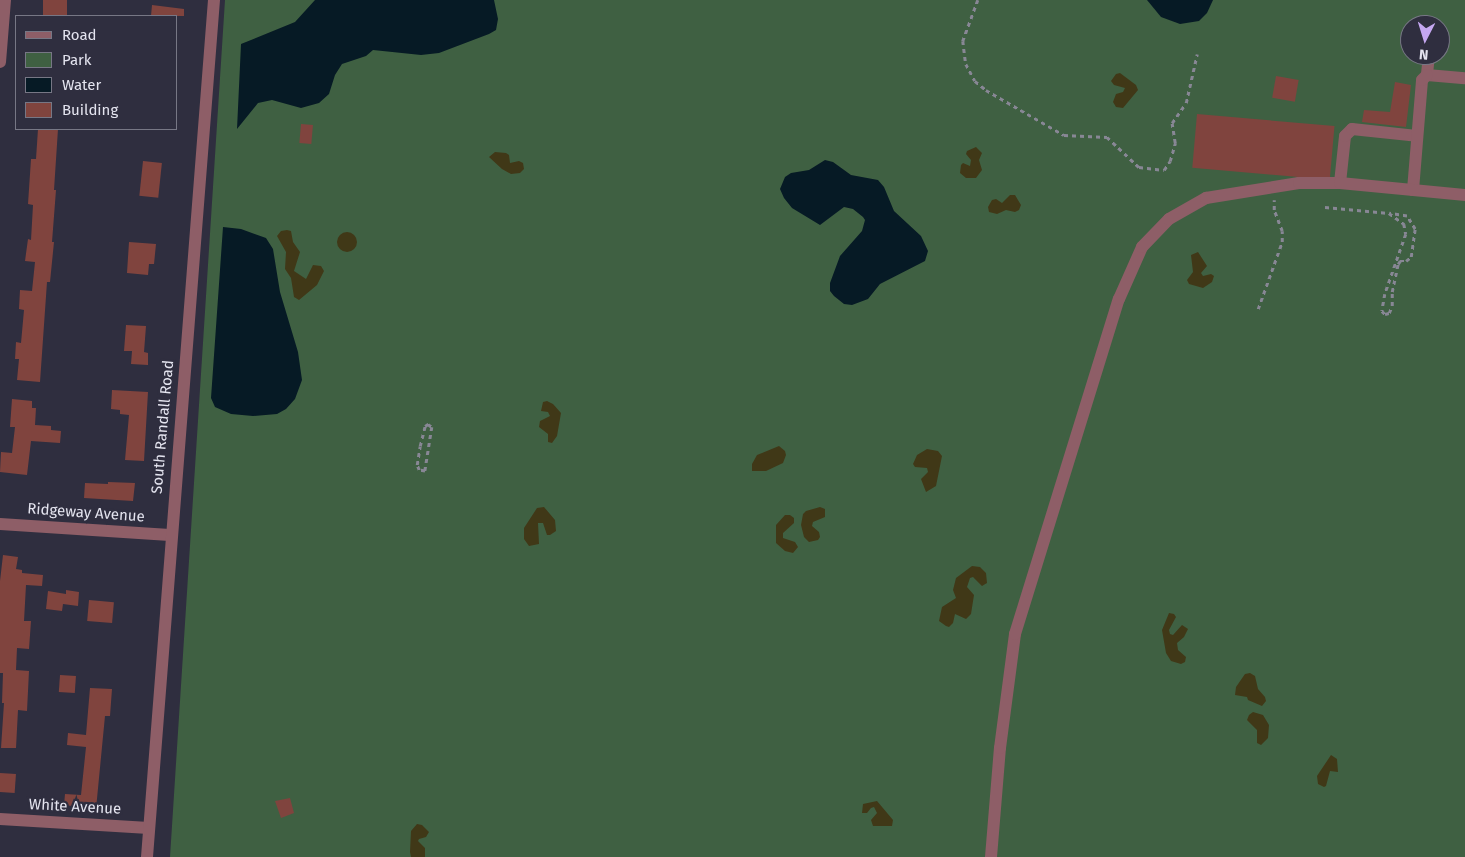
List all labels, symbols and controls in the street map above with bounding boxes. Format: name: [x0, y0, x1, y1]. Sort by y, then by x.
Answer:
legend: [15, 15, 178, 130]
north arrow: [1400, 15, 1450, 65]
text: Road: [62, 26, 97, 44]
text: N: [1418, 46, 1429, 63]
text: Park: [62, 51, 92, 69]
text: Water: [62, 76, 101, 94]
text: Building: [62, 101, 118, 119]
street label: South Randall Road: [148, 359, 178, 495]
street label: Ridgeway Avenue: [27, 500, 145, 526]
street label: White Avenue: [28, 796, 122, 818]

